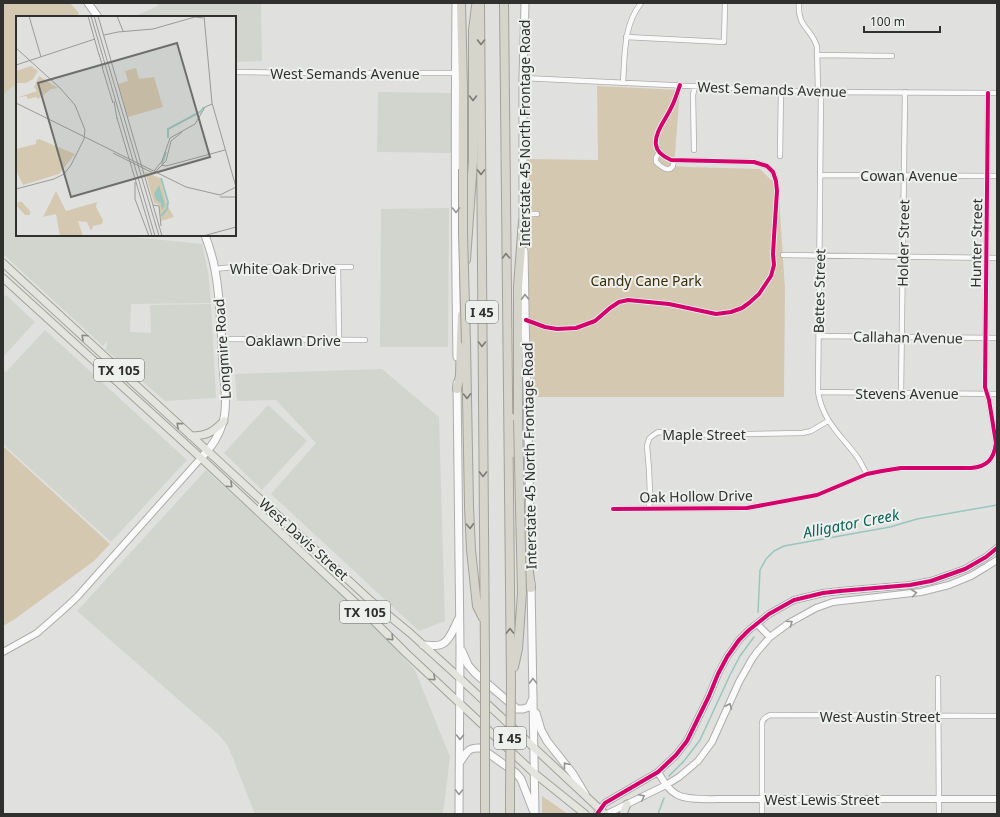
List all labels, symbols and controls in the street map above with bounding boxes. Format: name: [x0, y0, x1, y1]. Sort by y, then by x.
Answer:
scale bar: [864, 8, 940, 34]
text: 100 m: [870, 13, 905, 30]
inset map: [16, 16, 236, 236]
street label: Interstate 45 North Frontage Road: [515, 20, 534, 246]
one-way arrow: [477, 39, 485, 45]
street label: West Semands Avenue: [270, 64, 420, 83]
street label: West Semands Avenue: [697, 77, 847, 101]
one-way arrow: [469, 95, 477, 101]
street label: Cowan Avenue: [860, 166, 958, 185]
one-way arrow: [477, 169, 485, 175]
street label: Hunter Street: [966, 198, 986, 288]
street label: Holder Street: [893, 199, 913, 287]
one-way arrow: [452, 207, 460, 213]
street label: Bettes Street: [809, 249, 829, 333]
one-way arrow: [502, 253, 510, 259]
street label: White Oak Drive: [230, 259, 336, 278]
park label: Candy Cane Park: [590, 271, 702, 290]
one-way arrow: [521, 294, 529, 300]
street label: Longmire Road: [209, 298, 235, 400]
road number: I 45: [466, 301, 498, 323]
street label: Callahan Avenue: [853, 327, 963, 347]
street label: Oaklawn Drive: [245, 331, 341, 350]
one-way arrow: [81, 335, 88, 342]
one-way arrow: [478, 341, 486, 347]
street label: Interstate 45 North Frontage Road: [518, 342, 540, 570]
road number: TX 105: [94, 359, 144, 381]
street label: Stevens Avenue: [855, 384, 959, 403]
one-way arrow: [463, 393, 471, 399]
one-way arrow: [177, 423, 184, 430]
street label: Maple Street: [662, 425, 746, 444]
one-way arrow: [479, 471, 487, 477]
one-way arrow: [225, 480, 232, 487]
street label: Oak Hollow Drive: [639, 486, 753, 506]
street label: West Davis Street: [255, 494, 353, 584]
water label: Alligator Creek: [800, 504, 901, 542]
one-way arrow: [466, 523, 474, 529]
one-way arrow: [911, 588, 917, 597]
road number: TX 105: [340, 601, 390, 623]
one-way arrow: [786, 620, 793, 628]
one-way arrow: [506, 628, 514, 634]
one-way arrow: [386, 633, 394, 641]
one-way arrow: [428, 673, 436, 681]
one-way arrow: [529, 678, 537, 684]
one-way arrow: [724, 703, 732, 710]
street label: West Austin Street: [820, 707, 940, 726]
road number: I 45: [494, 727, 526, 749]
one-way arrow: [456, 734, 464, 740]
one-way arrow: [563, 762, 570, 769]
one-way arrow: [455, 789, 464, 795]
street label: West Lewis Street: [764, 790, 880, 809]
one-way arrow: [637, 794, 645, 802]

